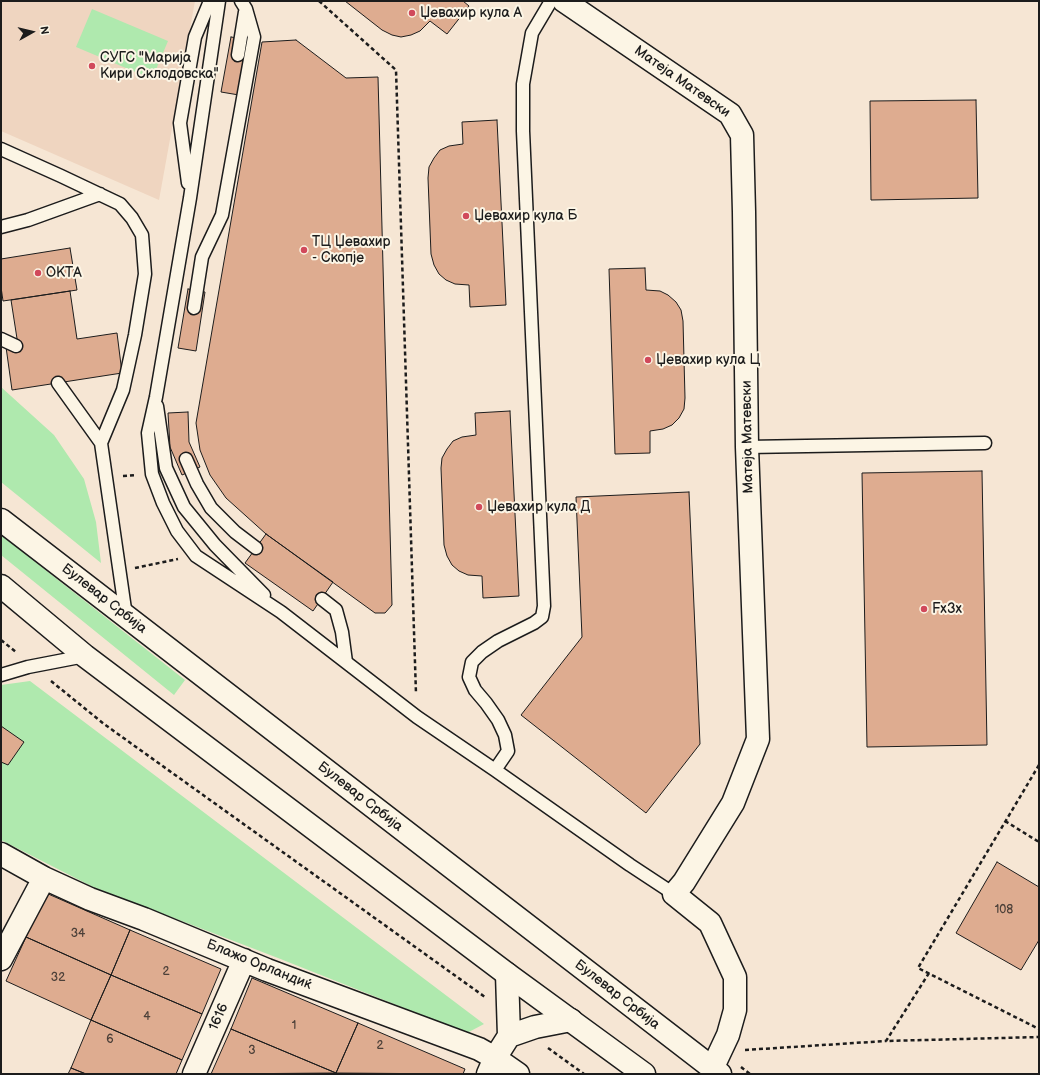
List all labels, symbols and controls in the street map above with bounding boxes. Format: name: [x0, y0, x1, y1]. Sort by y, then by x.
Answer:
place label: Џевахир кула А: [420, 5, 522, 21]
marker: Џевахир кула А: [407, 8, 417, 18]
north arrow: [12, 12, 52, 52]
text: N: [37, 25, 51, 35]
street label: Матеја Матевски: [631, 43, 733, 121]
place label: СУГС "Марија Кири Склодовска": [100, 50, 219, 82]
marker: СУГС "Марија Кири Склодовска": [87, 61, 97, 71]
place label: Џевахир кула Б: [474, 208, 577, 224]
marker: Џевахир кула Б: [461, 211, 471, 221]
place label: ТЦ Џевахир - Скопје: [312, 234, 390, 266]
marker: ТЦ Џевахир - Скопје: [299, 245, 309, 255]
place label: ОКТА: [46, 265, 82, 281]
marker: ОКТА: [33, 268, 43, 278]
place label: Џевахир кула Ц: [656, 352, 760, 368]
marker: Џевахир кула Ц: [643, 355, 653, 365]
street label: Матеја Матевски: [739, 380, 757, 494]
place label: Џевахир кула Д: [487, 499, 590, 515]
marker: Џевахир кула Д: [474, 502, 484, 512]
street label: Булевар Србија: [58, 561, 150, 637]
place label: Fx3x: [932, 601, 962, 617]
marker: Fx3x: [919, 604, 929, 614]
street label: Булевар Србија: [314, 759, 406, 835]
house number: 108: [995, 903, 1013, 917]
house number: 34: [71, 927, 85, 941]
street label: Блажо Орландиќ: [204, 936, 314, 994]
street label: Булевар Србија: [571, 957, 663, 1033]
house number: 2: [162, 965, 170, 979]
house number: 32: [51, 971, 65, 985]
street label: 1616: [206, 1001, 232, 1033]
house number: 4: [143, 1010, 151, 1024]
house number: 1: [292, 1019, 296, 1033]
house number: 6: [106, 1033, 114, 1047]
house number: 2: [376, 1039, 384, 1053]
house number: 3: [248, 1044, 256, 1058]

